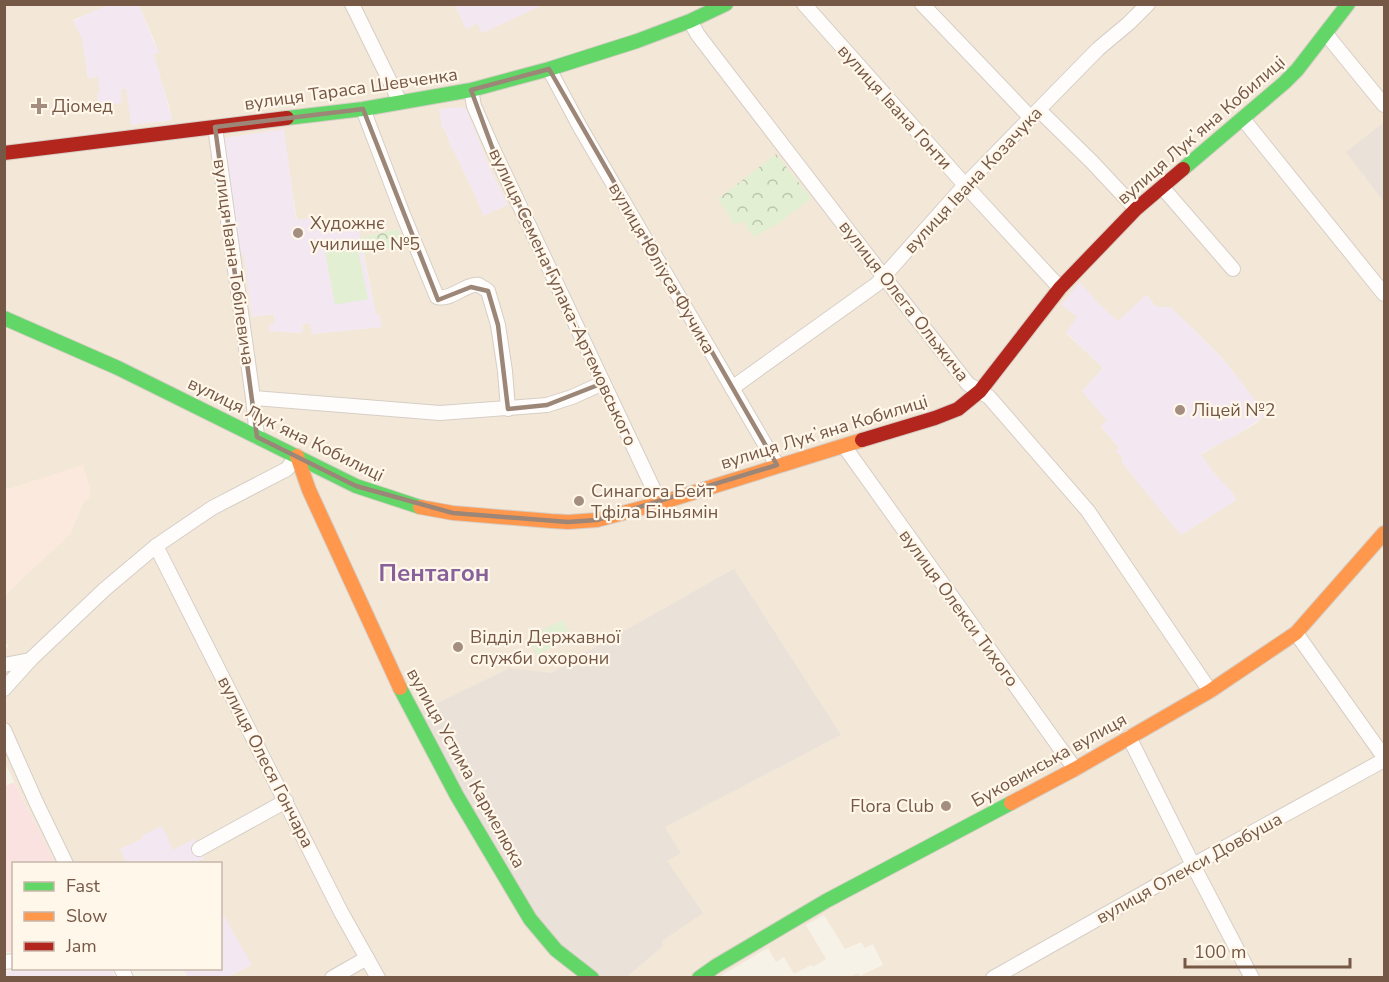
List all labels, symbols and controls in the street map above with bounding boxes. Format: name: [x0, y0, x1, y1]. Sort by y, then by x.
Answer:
street label: вулиця Івана Гонти: [832, 39, 958, 175]
street label: вулиця Лукʼяна Кобилиці: [1112, 50, 1290, 210]
street label: вулиця Тараса Шевченка: [243, 62, 459, 116]
place label: Діомед: [52, 94, 113, 118]
marker: Діомед: [30, 97, 48, 115]
street label: вулиця Івана Козачука: [899, 101, 1047, 259]
street label: вулиця Семена Гулака-Артемовського: [483, 144, 643, 450]
street label: вулиця Івана Тобілевича: [208, 157, 260, 367]
street label: вулиця Юліуса Фучика: [603, 178, 721, 358]
place label: Художнє училище №5: [310, 211, 420, 256]
street label: вулиця Олега Ольжича: [833, 215, 975, 387]
marker: Художнє училище №5: [291, 226, 305, 240]
street label: вулиця Лукʼяна Кобилиці: [184, 371, 388, 487]
street label: вулиця Лукʼяна Кобилиці: [717, 389, 931, 475]
place label: Ліцей №2: [1192, 398, 1276, 422]
marker: Ліцей №2: [1173, 403, 1187, 417]
place label: Синагога Бейт Тфіла Біньямін: [591, 479, 718, 524]
marker: Синагога Бейт Тфіла Біньямін: [572, 494, 586, 508]
street label: вулиця Олекси Тихого: [894, 524, 1024, 692]
district label: Пентагон: [379, 557, 489, 589]
place label: Відділ Державної служби охорони: [470, 625, 621, 670]
marker: Відділ Державної служби охорони: [451, 640, 465, 654]
street label: вулиця Устима Кармелюка: [401, 664, 531, 872]
street label: вулиця Олеся Гончара: [212, 672, 320, 852]
street label: Буковинська вулиця: [967, 707, 1131, 813]
place label: Flora Club: [850, 794, 934, 818]
marker: Flora Club: [939, 799, 953, 813]
street label: вулиця Олекси Довбуша: [1092, 807, 1286, 929]
legend: [12, 862, 222, 970]
text: Fast: [66, 874, 101, 898]
text: Slow: [66, 904, 107, 928]
scale bar: [1185, 931, 1350, 969]
text: Jam: [65, 934, 97, 958]
text: 100 m: [1194, 940, 1246, 964]

